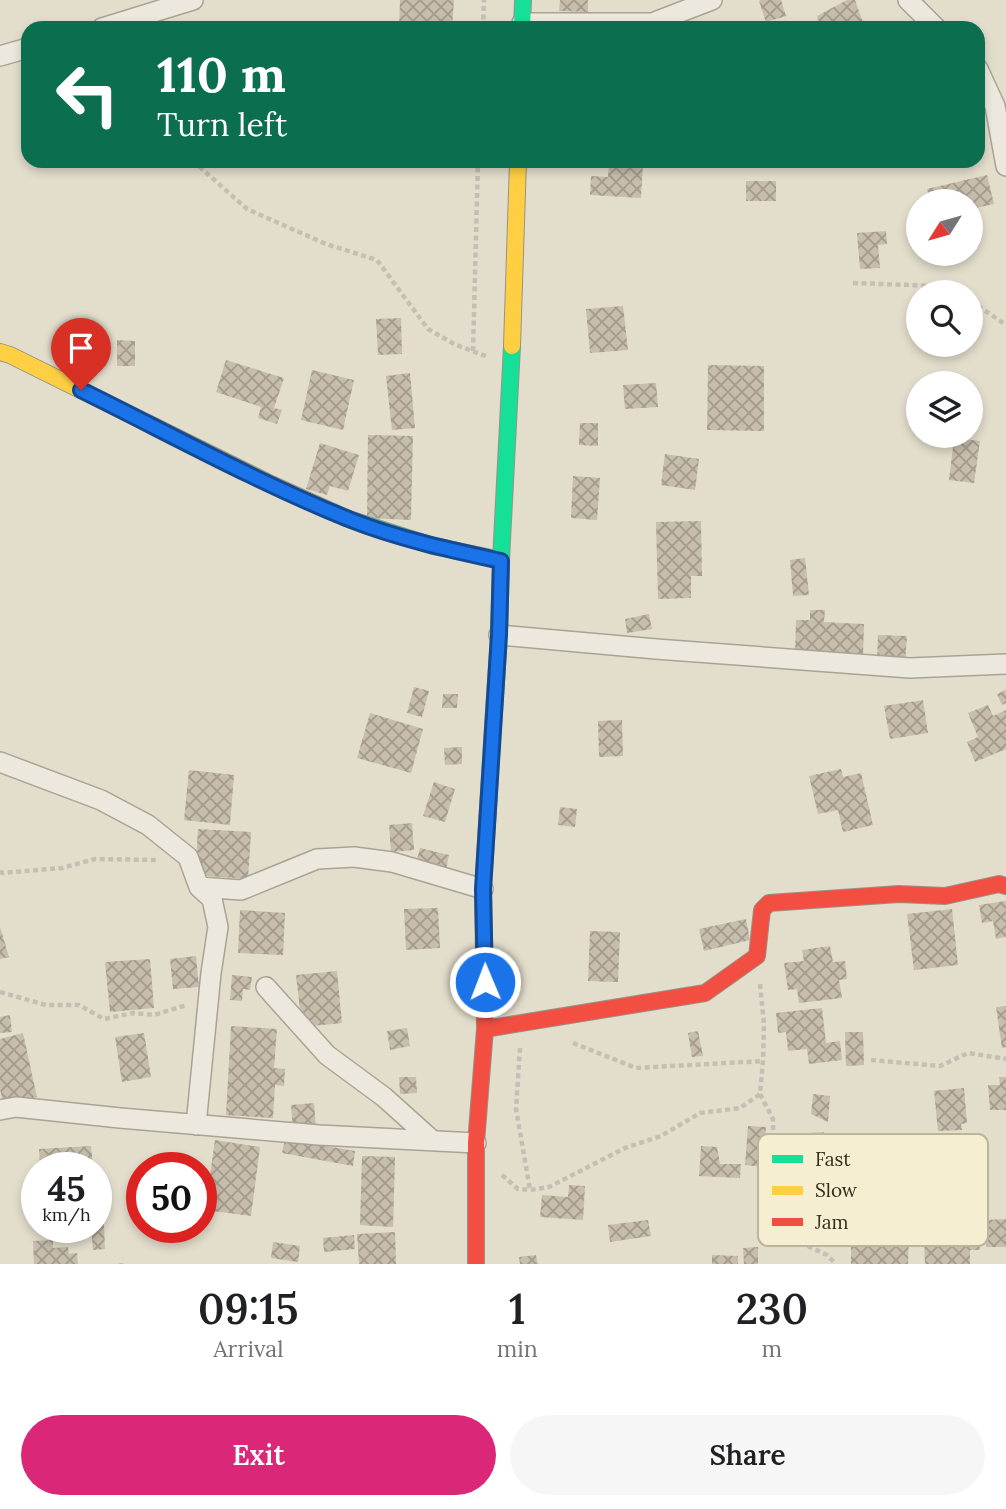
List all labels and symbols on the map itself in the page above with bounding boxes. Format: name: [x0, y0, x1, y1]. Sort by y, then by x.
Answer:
north arrow: [906, 189, 984, 266]
pin: [51, 318, 111, 390]
position arrow: [448, 945, 522, 1019]
legend: [758, 1134, 988, 1246]
text: Fast: [815, 1147, 851, 1171]
speed limit sign: 50: [126, 1152, 217, 1243]
text: Slow: [815, 1178, 858, 1202]
text: Jam: [814, 1210, 849, 1234]

